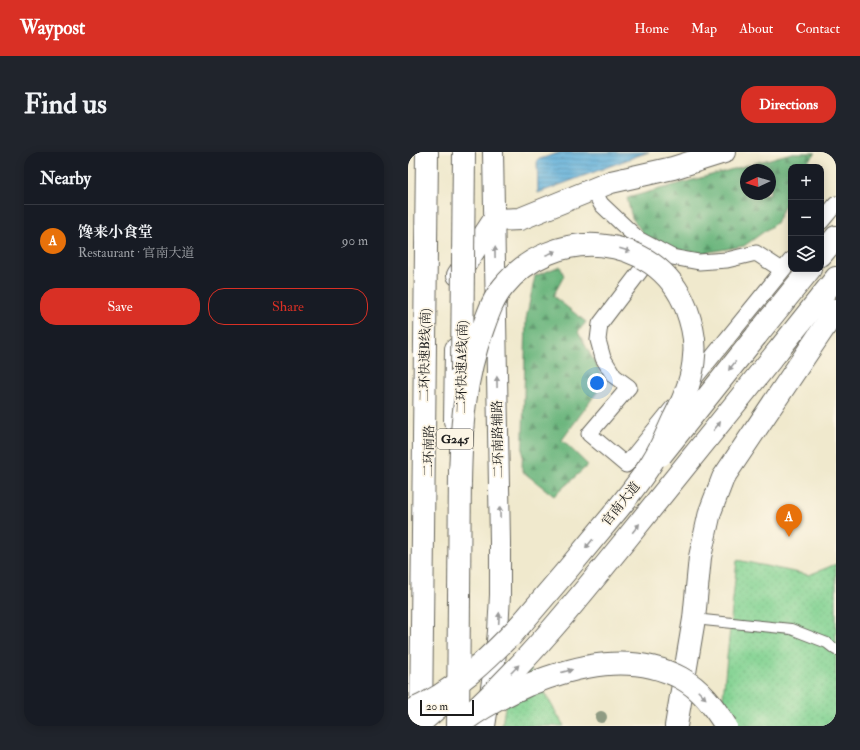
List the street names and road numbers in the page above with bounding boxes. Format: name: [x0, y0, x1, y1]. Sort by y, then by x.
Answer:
street label: 二环快速B线(南): [416, 308, 434, 402]
street label: 二环快速A线(南): [453, 320, 471, 414]
street label: 二环南路辅路: [489, 400, 507, 478]
street label: 二环南路: [421, 425, 437, 477]
road number: G245: [437, 429, 473, 449]
street label: 官南大道: [598, 479, 644, 529]

